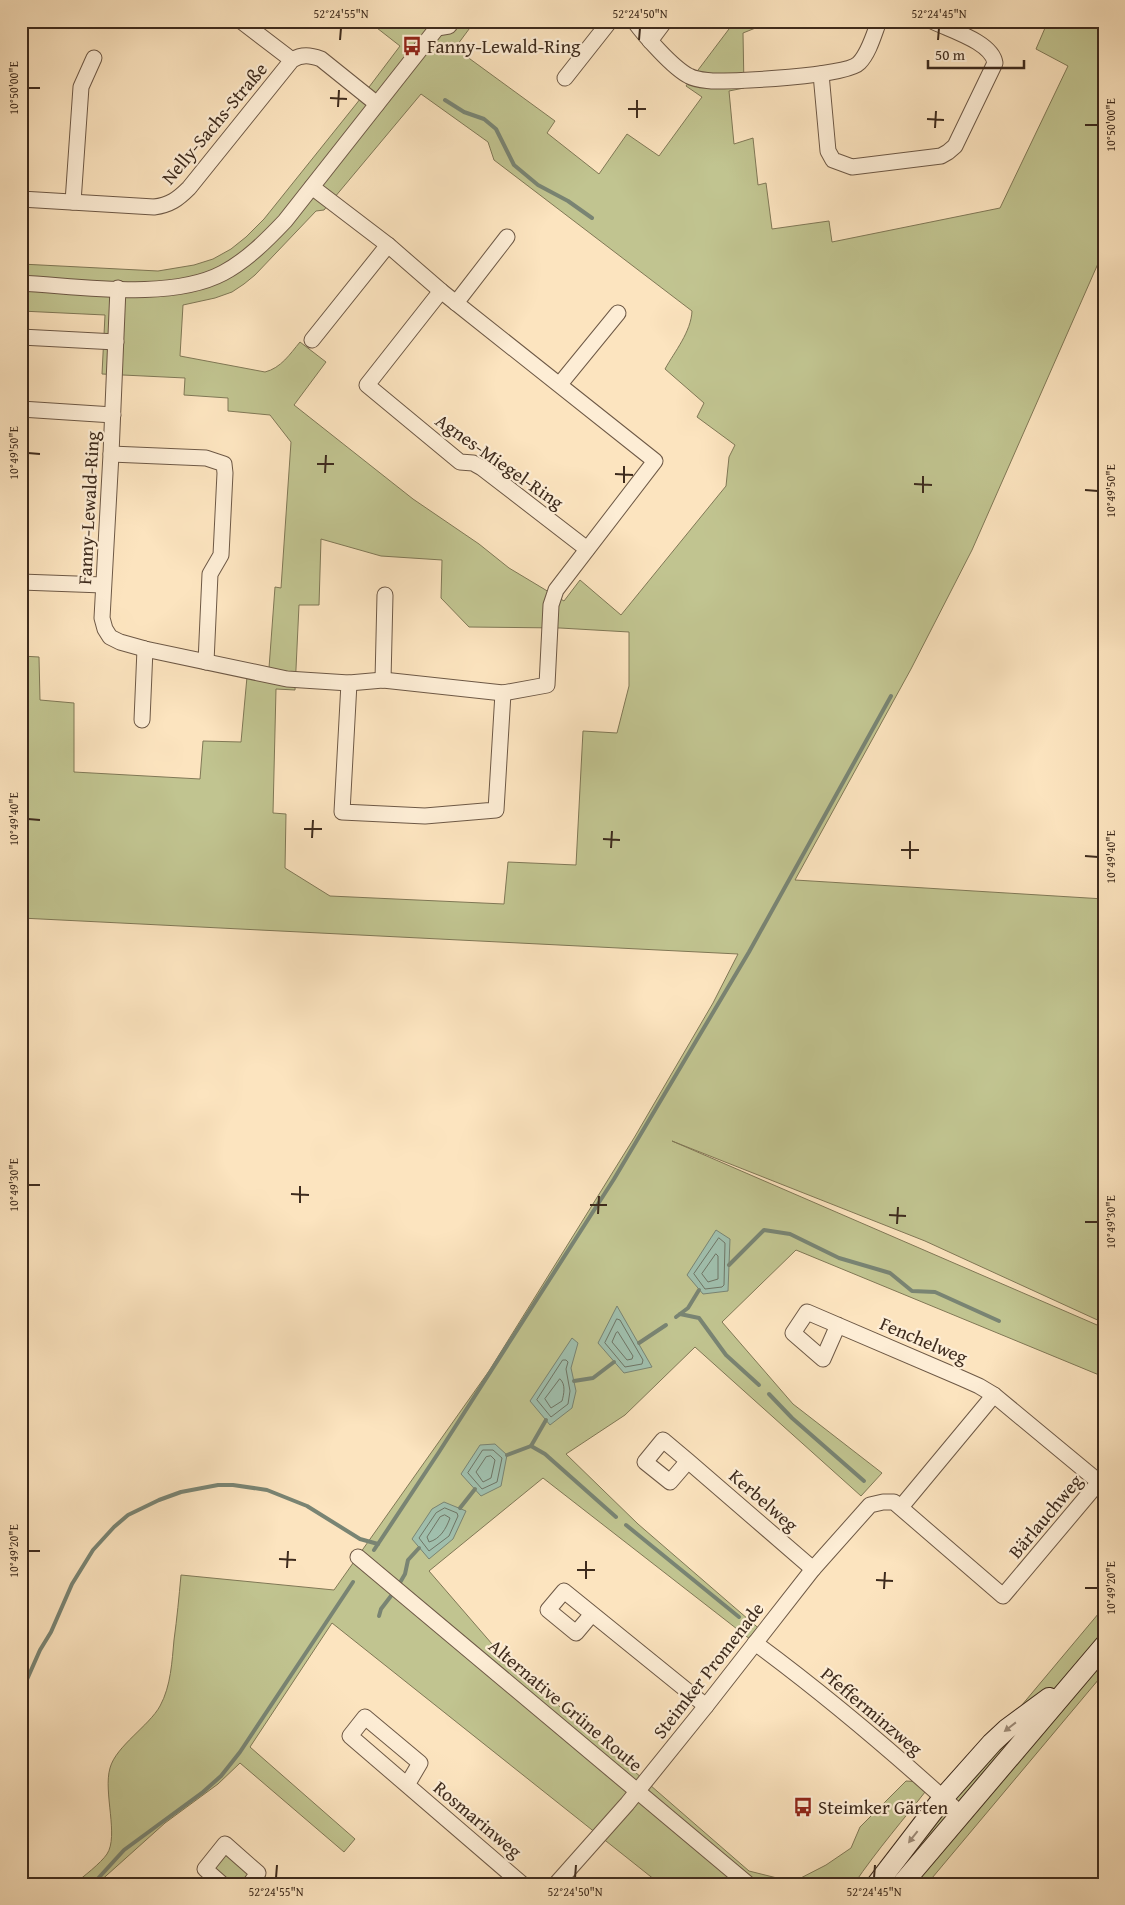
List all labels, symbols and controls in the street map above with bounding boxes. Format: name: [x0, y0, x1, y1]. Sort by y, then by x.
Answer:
text: 52°24'55"N: [313, 5, 369, 22]
text: 52°24'50"N: [612, 5, 668, 22]
text: 52°24'45"N: [911, 5, 967, 22]
place label: Fanny-Lewald-Ring: [427, 32, 581, 60]
bus stop icon: Fanny-Lewald-Ring: [401, 35, 423, 57]
scale bar: [928, 38, 1024, 70]
text: 50 m: [935, 44, 966, 65]
street label: Nelly-Sachs-Straße: [154, 56, 274, 190]
text: 10°50'00"E: [5, 61, 22, 115]
text: 10°50'00"E: [1102, 98, 1119, 152]
street label: Agnes-Miegel-Ring: [430, 406, 570, 516]
text: 10°49'50"E: [5, 426, 22, 480]
street label: Fanny-Lewald-Ring: [70, 430, 106, 585]
text: 10°49'50"E: [1102, 464, 1119, 518]
text: 10°49'40"E: [5, 792, 22, 846]
text: 10°49'40"E: [1102, 830, 1119, 884]
text: 10°49'30"E: [5, 1158, 22, 1212]
text: 10°49'30"E: [1102, 1195, 1119, 1249]
street label: Fenchelweg: [876, 1309, 973, 1371]
street label: Kerbelweg: [723, 1462, 805, 1538]
street label: Bärlauchweg: [1001, 1467, 1089, 1564]
text: 10°49'20"E: [5, 1524, 22, 1578]
text: 10°49'20"E: [1102, 1561, 1119, 1615]
street label: Steimker Promenade: [646, 1596, 770, 1744]
street label: Alternative Grüne Route: [483, 1632, 649, 1778]
street label: Pfefferminzweg: [815, 1660, 929, 1762]
one-way arrow: [1004, 1722, 1017, 1733]
street label: Rosmarinweg: [428, 1774, 529, 1865]
place label: Steimker Gärten: [818, 1793, 949, 1821]
bus stop icon: Steimker Gärten: [792, 1796, 814, 1818]
one-way arrow: [908, 1830, 919, 1843]
text: 52°24'55"N: [248, 1883, 304, 1900]
text: 52°24'50"N: [547, 1883, 603, 1900]
text: 52°24'45"N: [846, 1883, 902, 1900]

